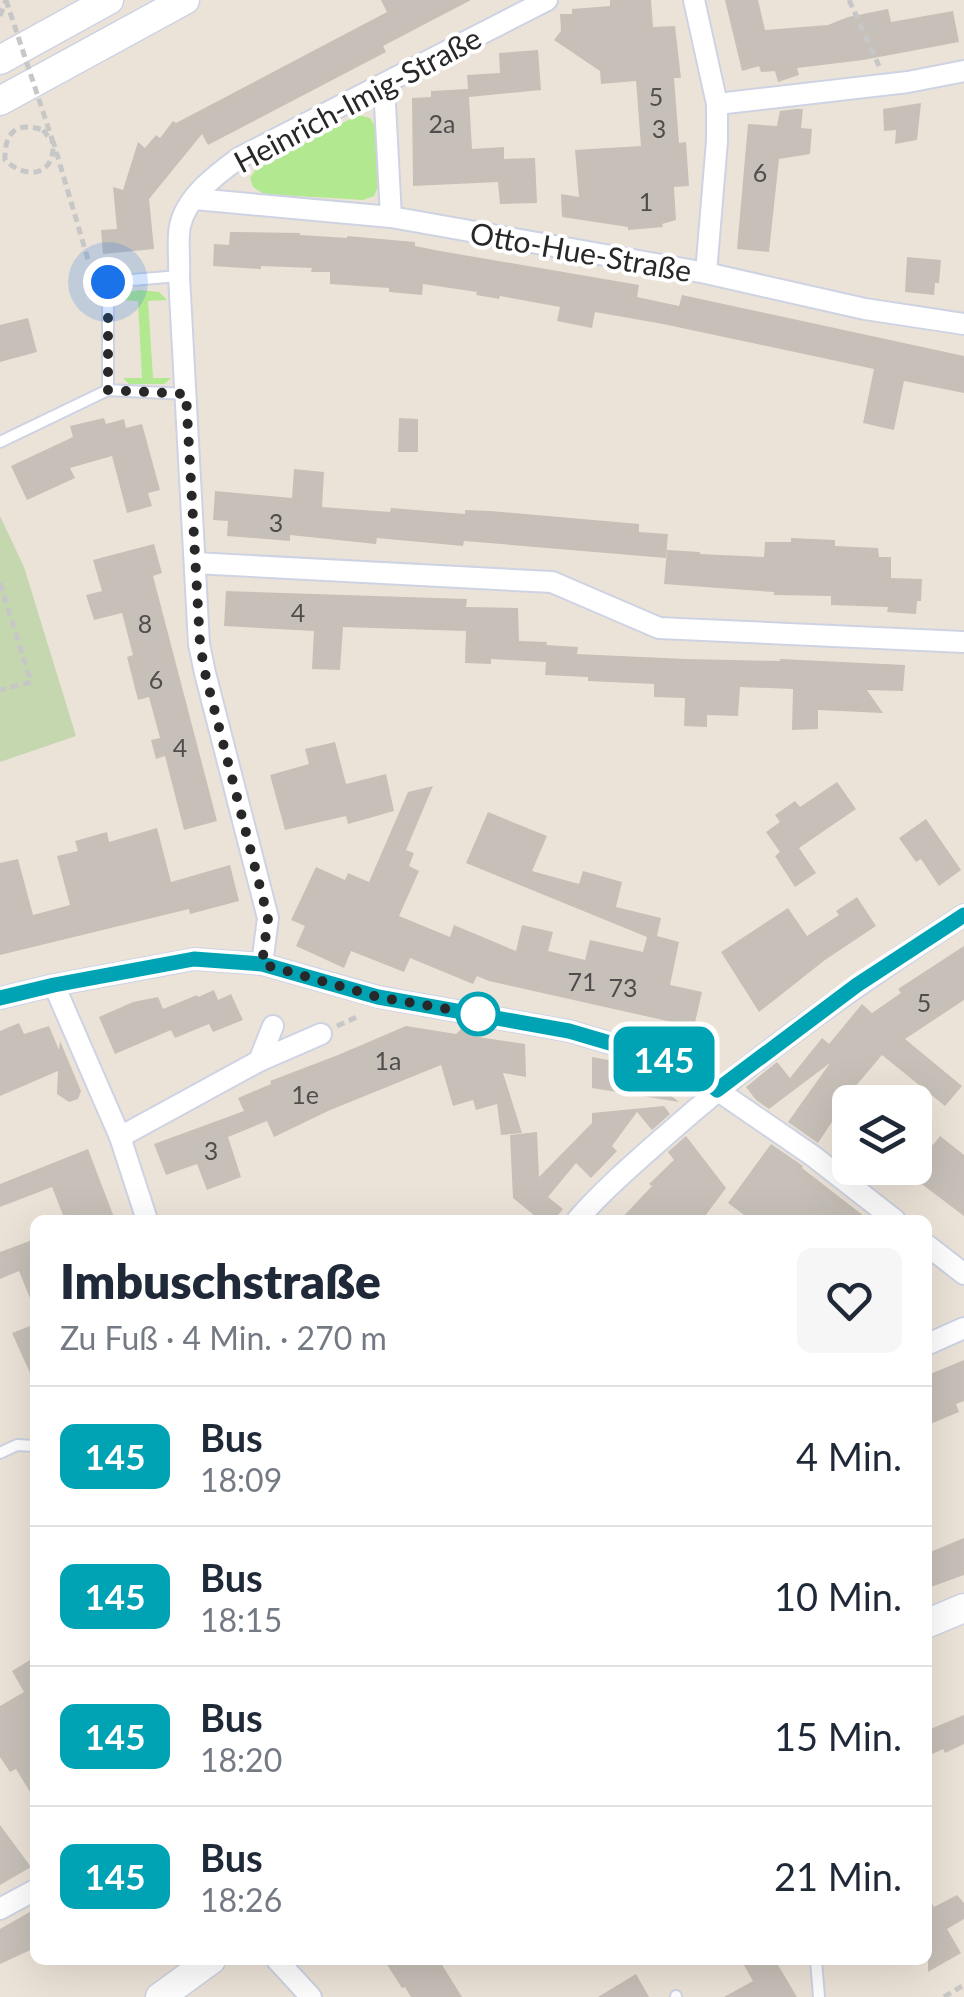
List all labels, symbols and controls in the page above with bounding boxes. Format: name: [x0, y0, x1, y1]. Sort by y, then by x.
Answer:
street label: Heinrich-Imig-Straße: [227, 19, 487, 179]
house number: 5: [649, 81, 663, 111]
house number: 2a: [429, 108, 455, 138]
house number: 3: [652, 113, 666, 143]
house number: 6: [753, 157, 767, 187]
house number: 1: [639, 186, 653, 216]
street label: Otto-Hue-Straße: [468, 214, 694, 288]
your location: [83, 257, 133, 307]
house number: 3: [269, 507, 283, 537]
house number: 4: [291, 597, 305, 627]
house number: 8: [138, 608, 152, 638]
house number: 6: [149, 664, 163, 694]
house number: 4: [173, 732, 187, 762]
house number: 71: [567, 966, 597, 996]
house number: 73: [608, 972, 638, 1002]
house number: 5: [917, 987, 931, 1017]
unlabelled marker: [457, 993, 499, 1035]
line badge: 145: [606, 1026, 722, 1092]
text: 145: [634, 1038, 694, 1080]
house number: 1a: [375, 1045, 401, 1075]
house number: 1e: [291, 1079, 319, 1109]
map controls: [832, 1085, 932, 1185]
button: layers: [832, 1085, 932, 1185]
house number: 3: [204, 1135, 218, 1165]
button: heart: [797, 1248, 902, 1353]
text: Imbuschstraße: [60, 1252, 381, 1309]
text: Zu Fuß · 4 Min. · 270 m: [60, 1318, 387, 1357]
text: Bus: [200, 1414, 263, 1460]
text: 4 Min.: [796, 1433, 902, 1479]
text: 145: [85, 1435, 145, 1477]
text: 18:09: [200, 1460, 282, 1499]
text: Bus: [200, 1554, 263, 1600]
text: 10 Min.: [774, 1573, 902, 1619]
text: 145: [85, 1575, 145, 1617]
text: 18:15: [200, 1600, 282, 1639]
text: Bus: [200, 1694, 263, 1740]
text: 15 Min.: [774, 1713, 902, 1759]
text: 145: [85, 1715, 145, 1757]
text: 18:20: [200, 1740, 282, 1779]
text: Bus: [200, 1834, 263, 1880]
text: 21 Min.: [774, 1853, 902, 1899]
text: 145: [85, 1855, 145, 1897]
text: 18:26: [200, 1880, 282, 1919]

